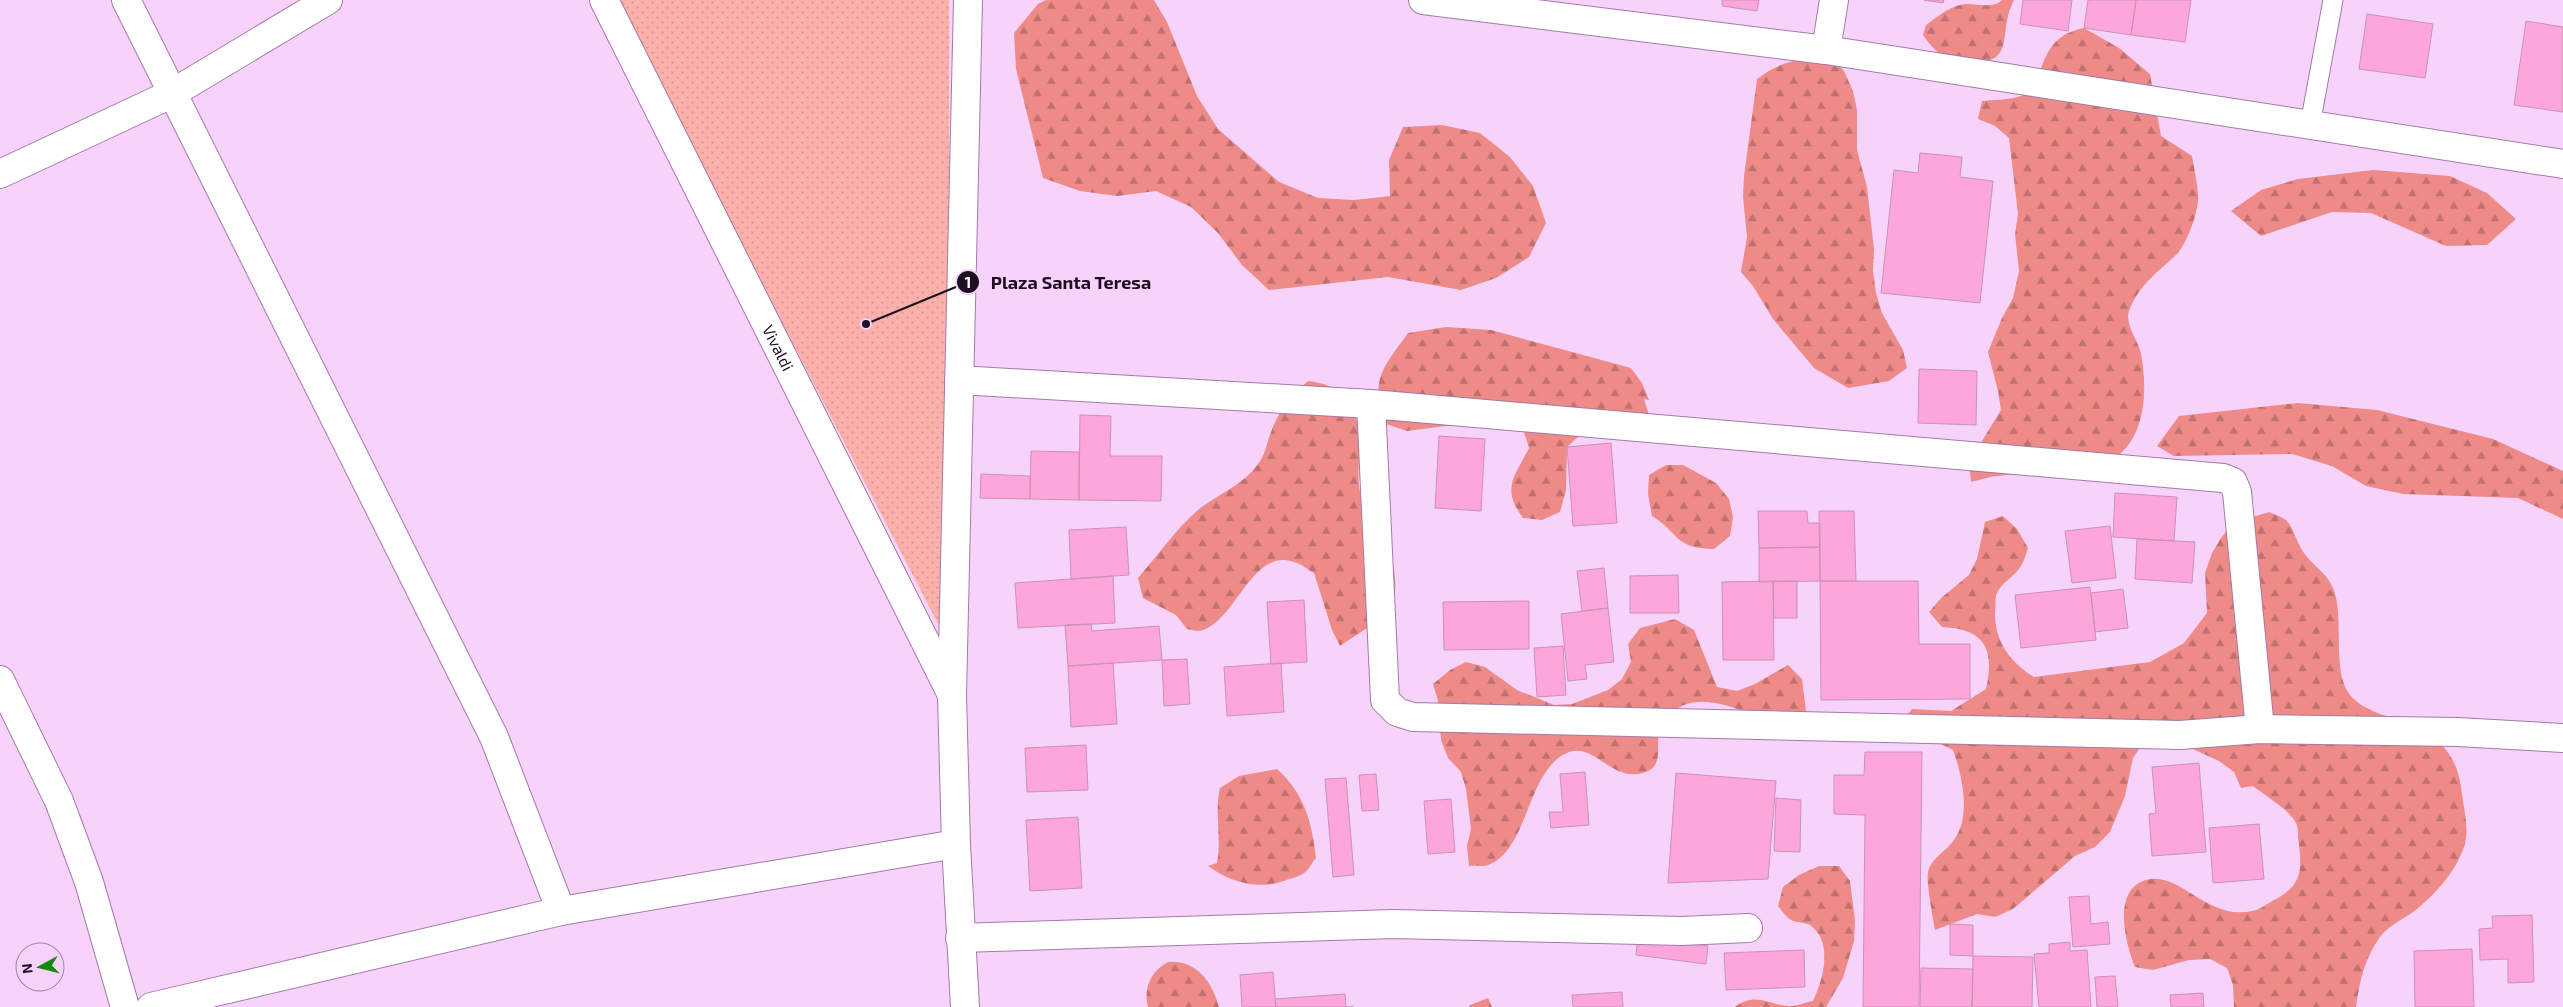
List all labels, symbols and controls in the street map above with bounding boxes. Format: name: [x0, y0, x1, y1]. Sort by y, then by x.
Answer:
callout: Plaza Santa Teresa: [956, 266, 1162, 299]
text: Plaza Santa Teresa: [991, 271, 1151, 293]
text: 1: [965, 273, 971, 291]
street label: Vivaldi: [759, 322, 798, 374]
north arrow: [15, 942, 65, 992]
text: N: [18, 963, 36, 975]

